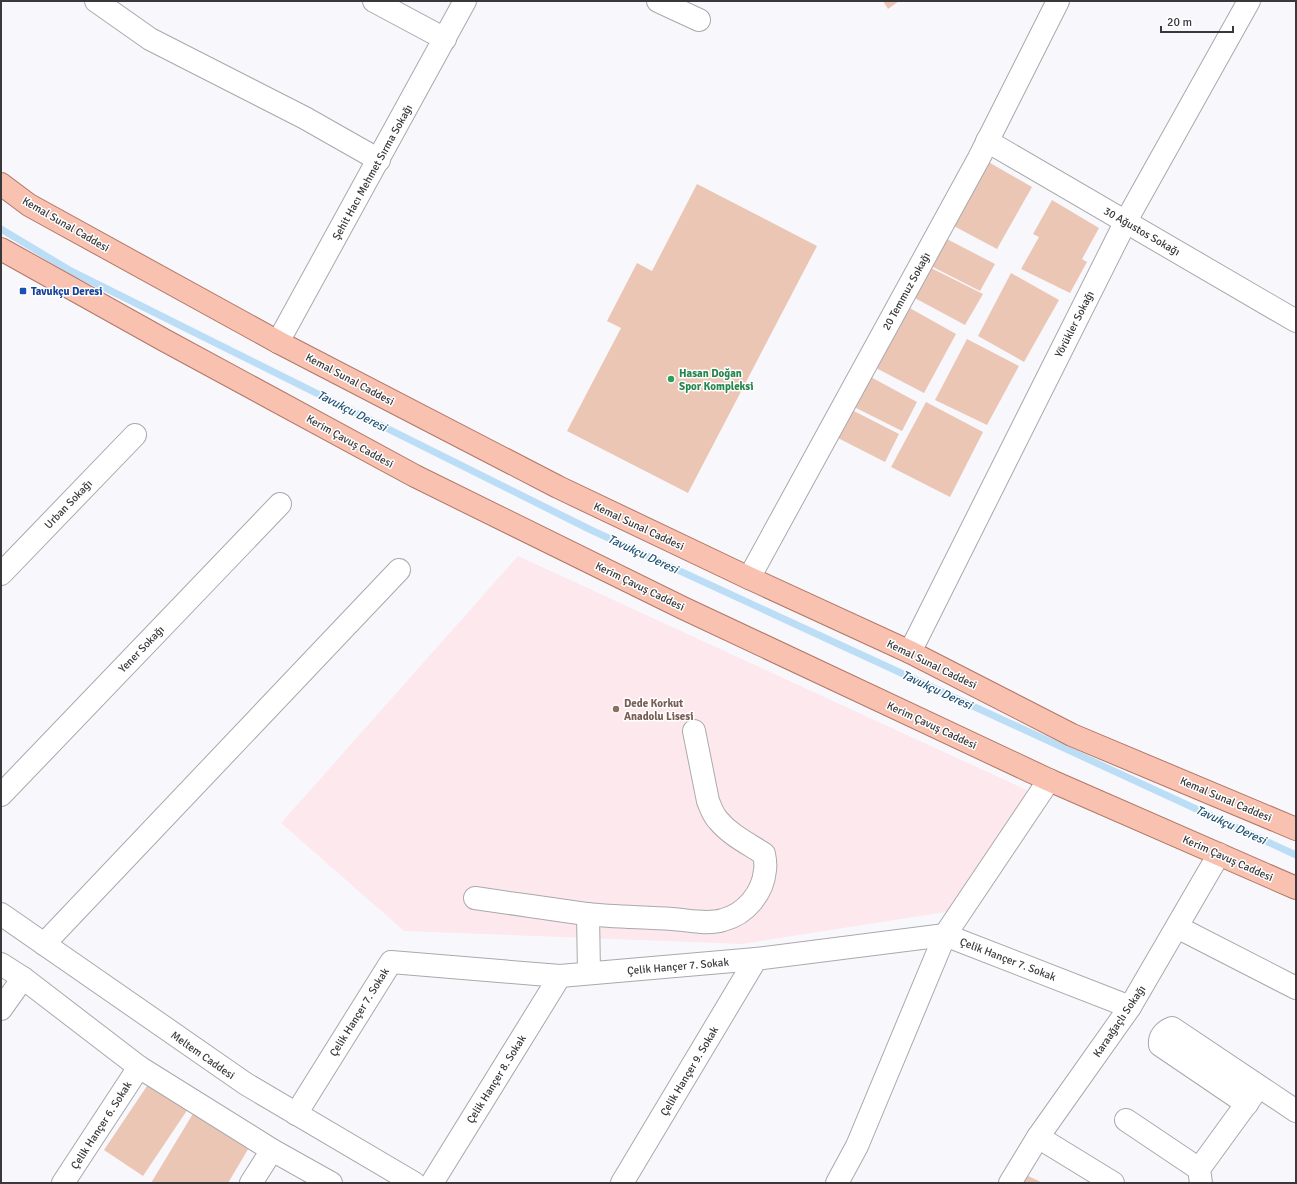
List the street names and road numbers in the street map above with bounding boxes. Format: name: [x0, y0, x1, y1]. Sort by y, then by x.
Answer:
street label: Şehit Hacı Mehmet Sırma Sokağı: [330, 102, 415, 242]
street label: Kemal Sunal Caddesi: [20, 194, 112, 255]
street label: 30 Ağustos Sokağı: [1101, 204, 1182, 259]
street label: 20 Temmuz Sokağı: [880, 250, 933, 332]
street label: Yörükler Sokağı: [1052, 289, 1097, 360]
street label: Kemal Sunal Caddesi: [303, 351, 396, 408]
street label: Kerim Çavuş Caddesi: [304, 412, 396, 471]
street label: Urban Sokağı: [42, 477, 95, 531]
street label: Kemal Sunal Caddesi: [591, 500, 686, 553]
street label: Kerim Çavuş Caddesi: [593, 559, 687, 614]
street label: Yener Sokağı: [116, 623, 167, 675]
street label: Kemal Sunal Caddesi: [885, 637, 979, 692]
street label: Kerim Çavuş Caddesi: [885, 699, 979, 752]
street label: Kemal Sunal Caddesi: [1178, 774, 1274, 825]
street label: Kerim Çavuş Caddesi: [1181, 833, 1275, 884]
street label: Çelik Hançer 7. Sokak: [958, 935, 1058, 984]
street label: Çelik Hançer 7. Sokak: [627, 956, 730, 977]
street label: Çelik Hançer 7. Sokak: [327, 965, 392, 1059]
street label: Karaağaçlı Sokağı: [1091, 983, 1148, 1060]
street label: Çelik Hançer 9. Sokak: [658, 1024, 722, 1118]
street label: Meltem Caddesi: [168, 1029, 237, 1082]
street label: Çelik Hançer 8. Sokak: [464, 1032, 529, 1126]
street label: Çelik Hançer 6. Sokak: [68, 1079, 135, 1172]

